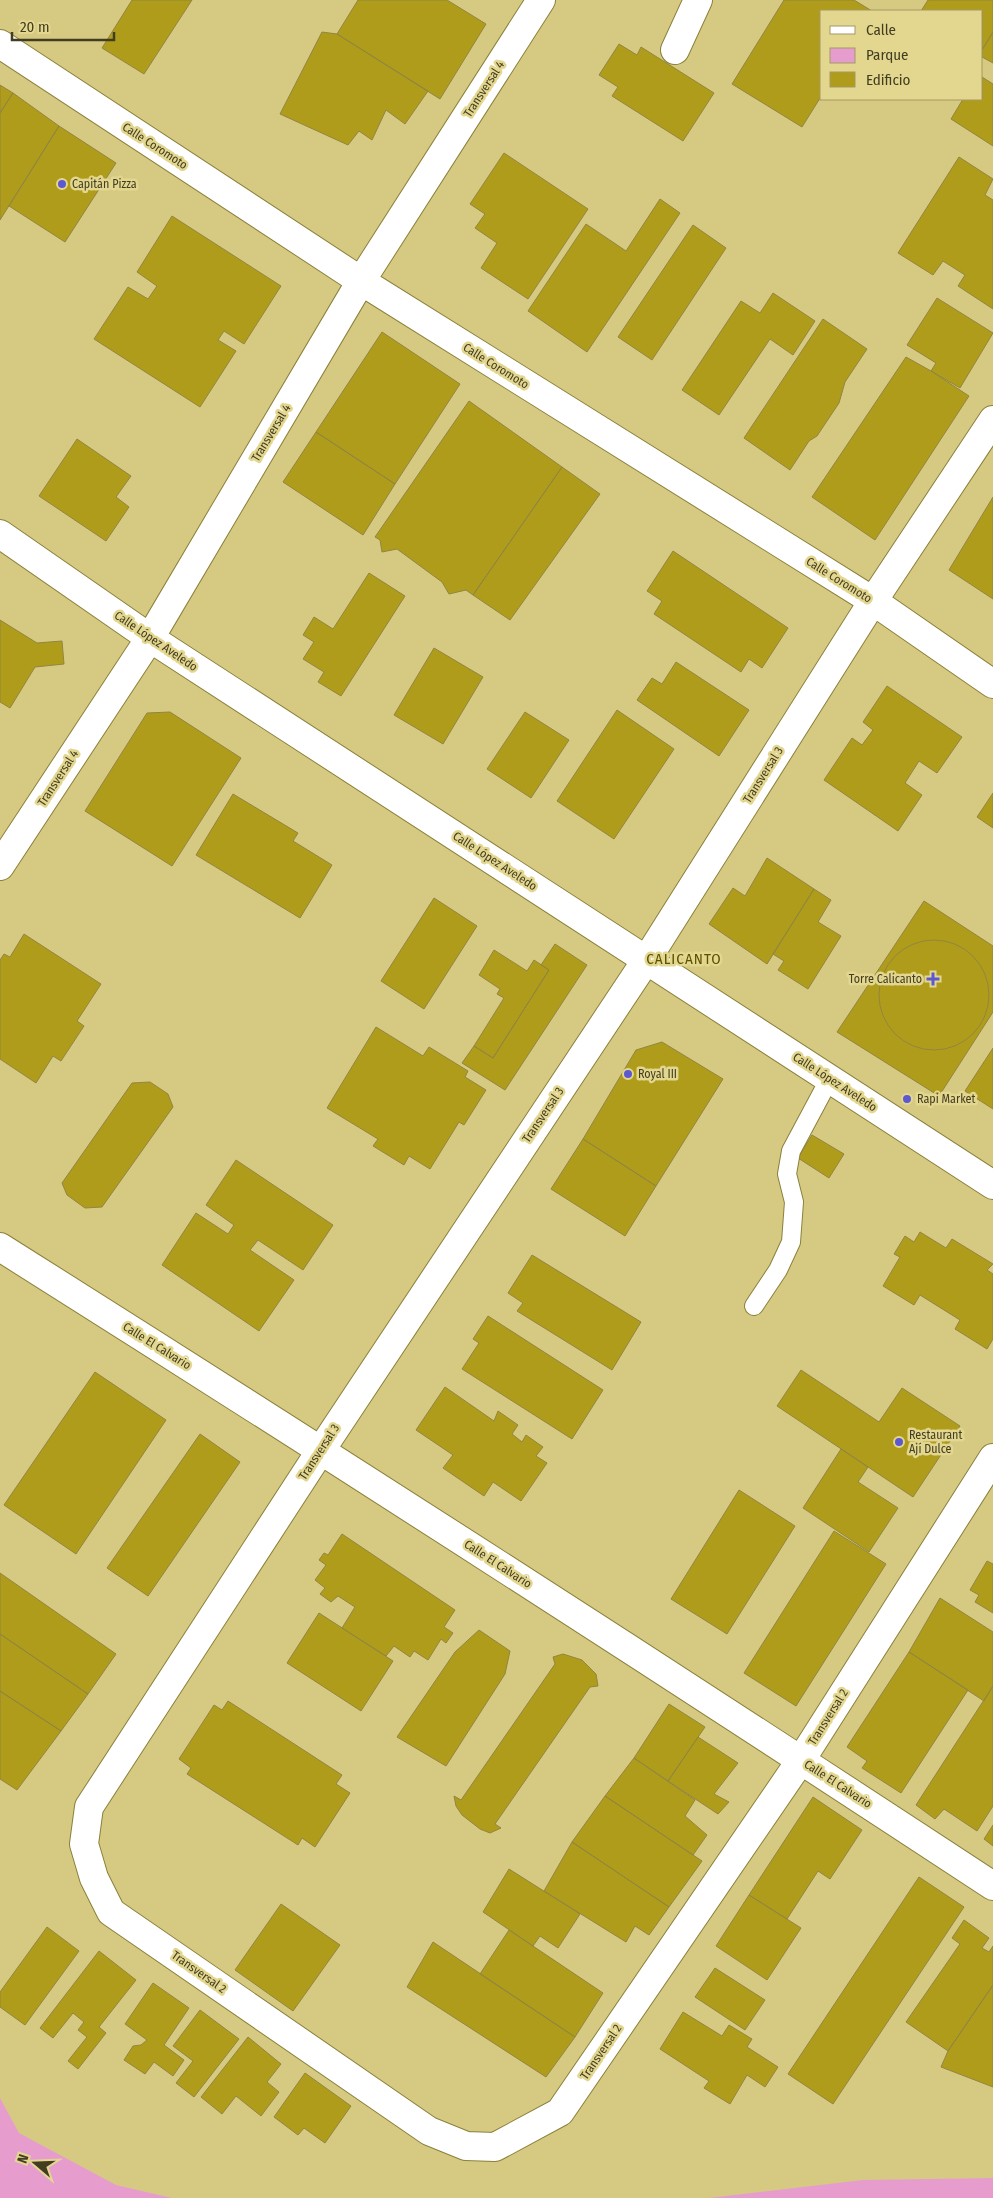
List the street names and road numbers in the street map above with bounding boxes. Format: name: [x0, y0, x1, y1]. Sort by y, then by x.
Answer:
street label: Transversal 4: [461, 58, 507, 120]
street label: Calle Coromoto: [120, 120, 190, 172]
street label: Calle Coromoto: [461, 340, 531, 392]
street label: Transversal 4: [249, 402, 294, 464]
street label: Calle Coromoto: [804, 554, 874, 606]
street label: Calle López Aveledo: [112, 608, 200, 674]
street label: Transversal 3: [740, 744, 786, 806]
street label: Transversal 4: [35, 747, 81, 809]
street label: Calle López Aveledo: [450, 829, 540, 893]
street label: Calle López Aveledo: [790, 1050, 880, 1114]
street label: Transversal 3: [519, 1085, 567, 1145]
street label: Calle El Calvario: [120, 1319, 194, 1373]
street label: Transversal 3: [296, 1422, 342, 1482]
street label: Calle El Calvario: [462, 1537, 534, 1591]
street label: Transversal 2: [805, 1686, 851, 1748]
street label: Calle El Calvario: [802, 1757, 874, 1811]
street label: Transversal 2: [169, 1948, 229, 1996]
street label: Transversal 2: [577, 2022, 625, 2082]

